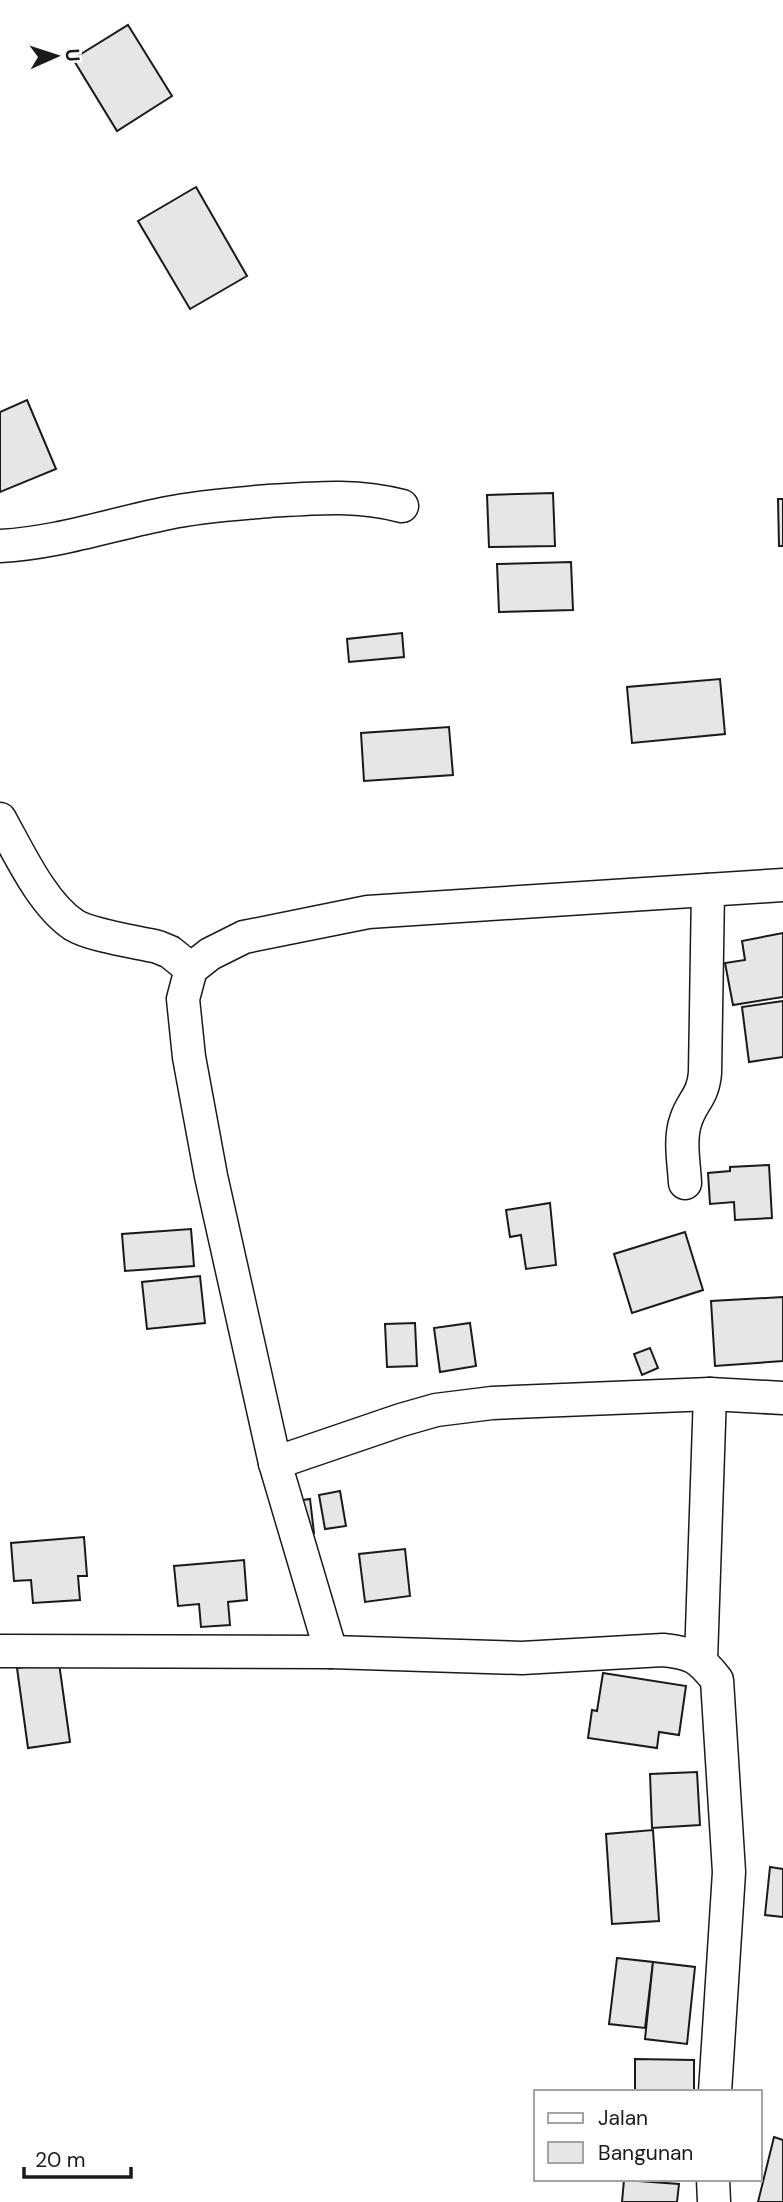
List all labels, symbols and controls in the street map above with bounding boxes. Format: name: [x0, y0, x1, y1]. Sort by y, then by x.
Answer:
north arrow: [21, 21, 91, 91]
text: U: [60, 48, 85, 62]
legend: [534, 2090, 762, 2181]
text: Jalan: [598, 2104, 648, 2132]
scale bar: [24, 2136, 131, 2180]
text: Bangunan: [598, 2139, 693, 2167]
text: 20 m: [35, 2146, 86, 2174]

